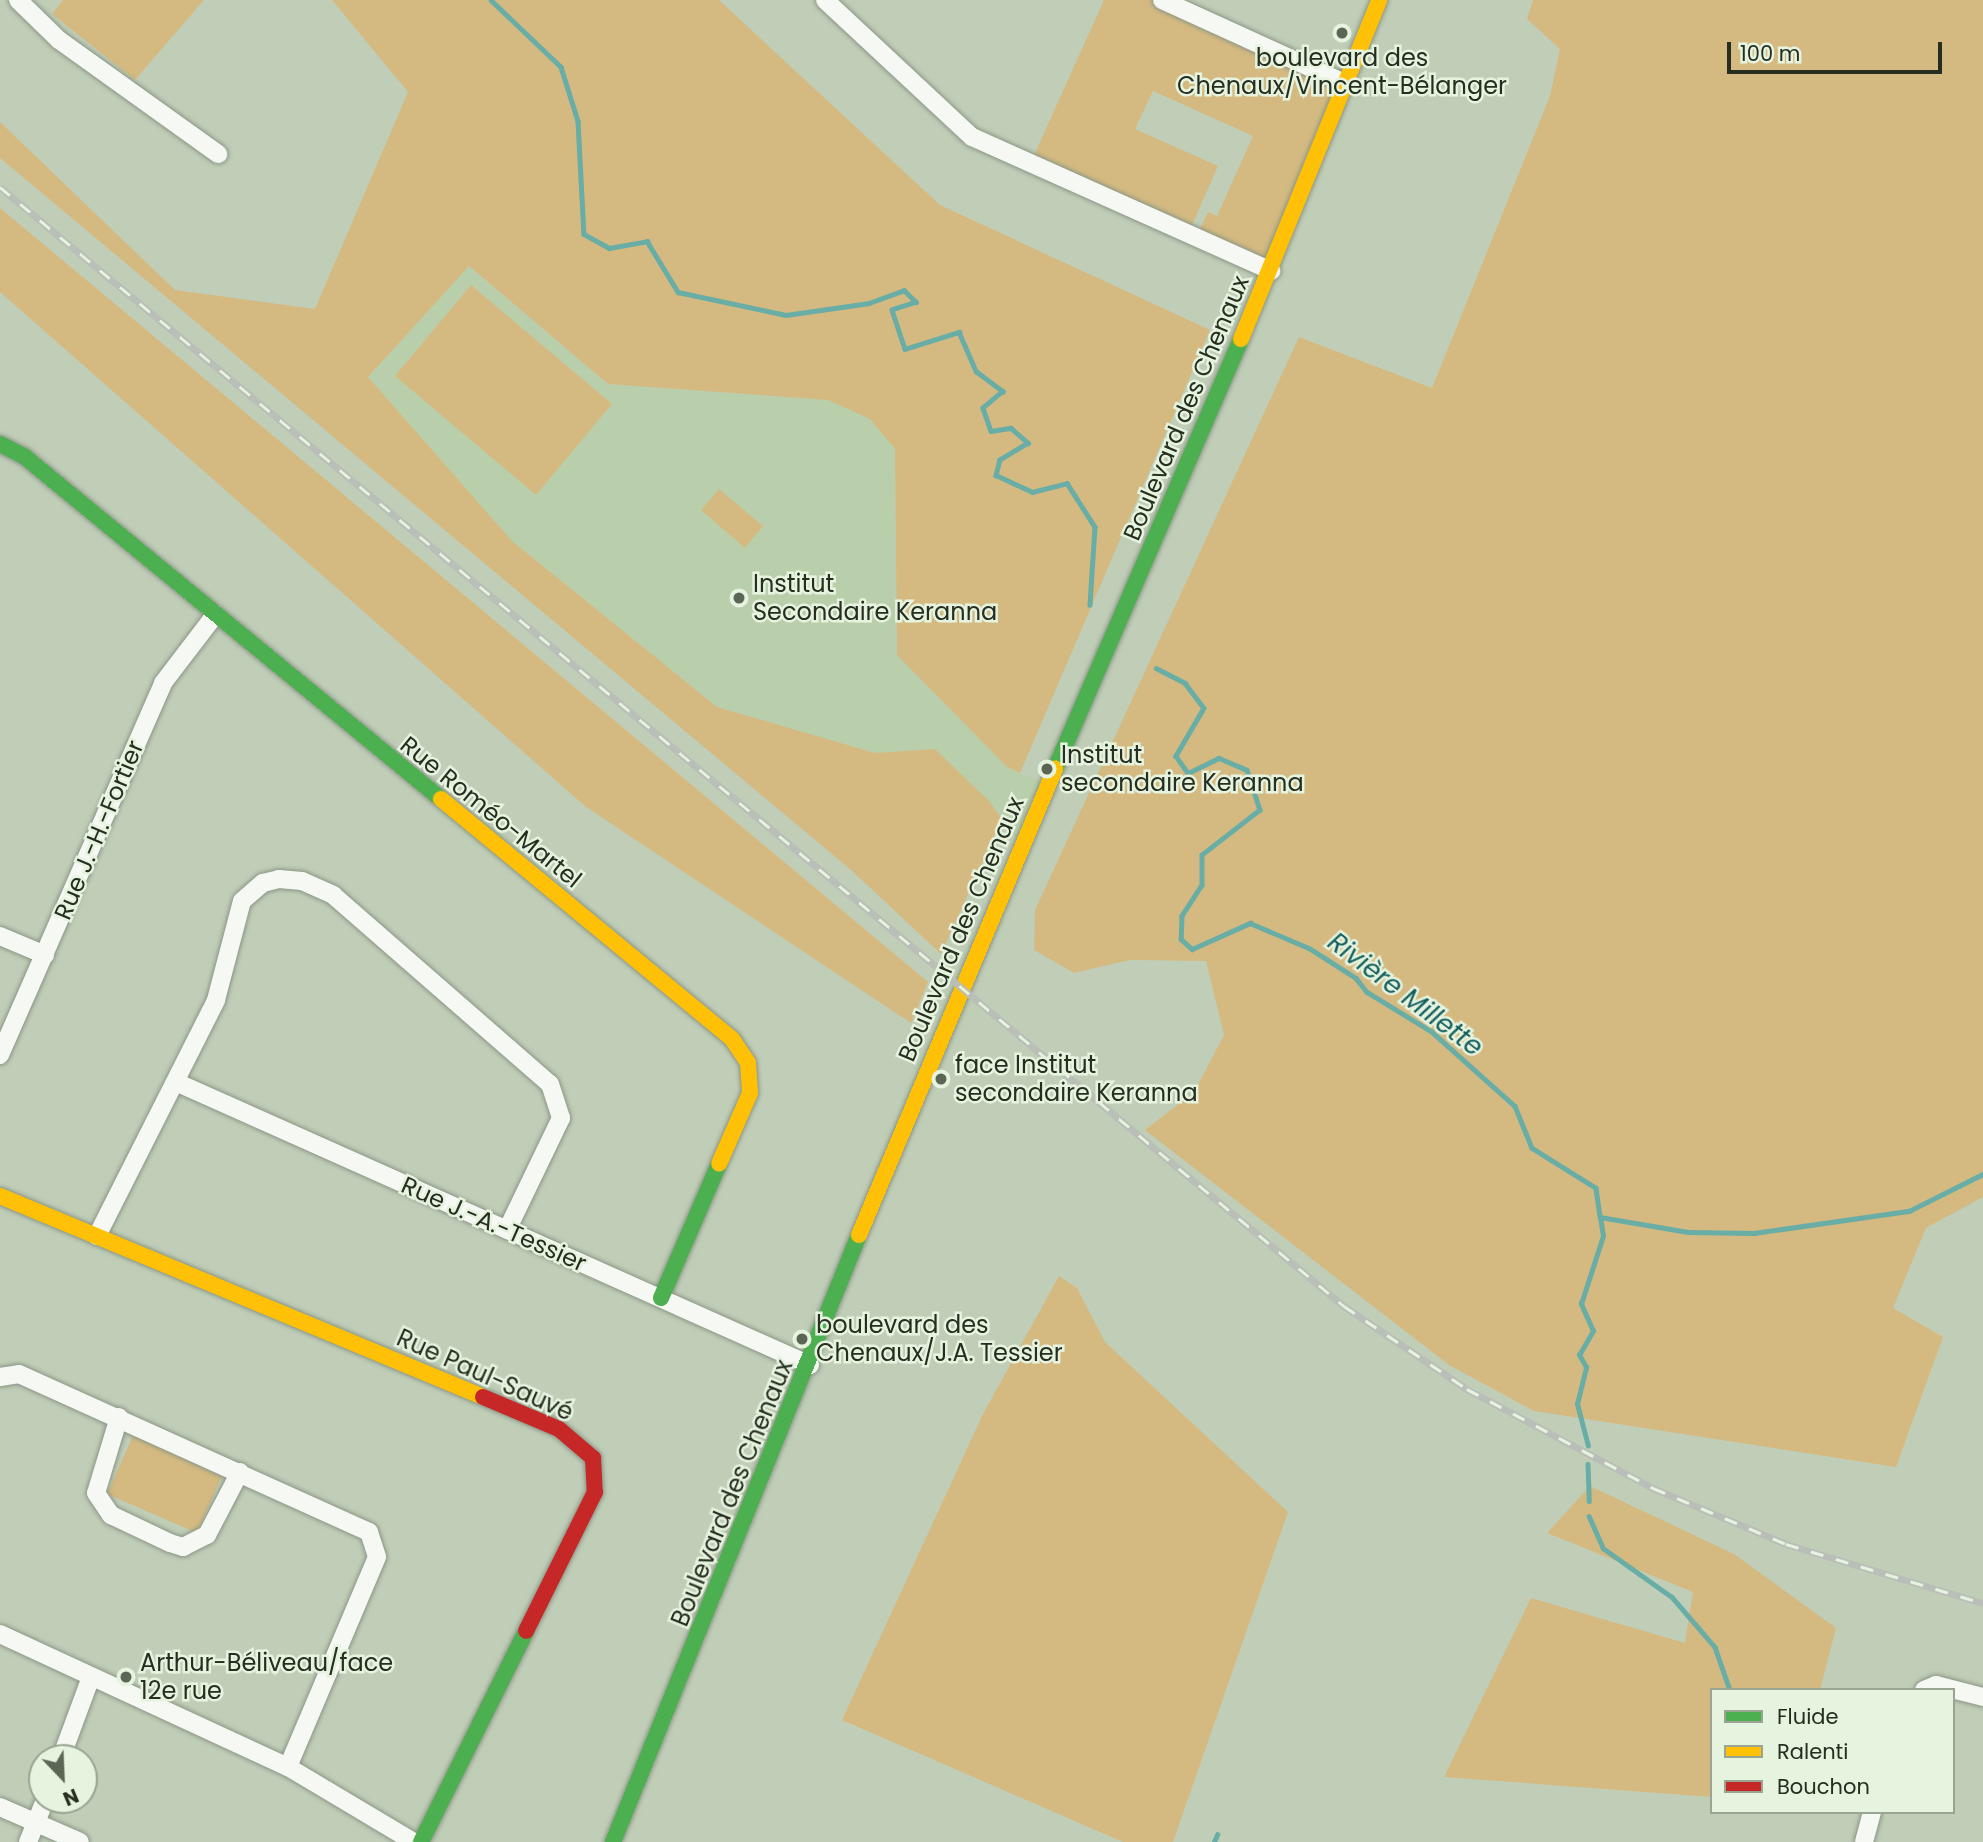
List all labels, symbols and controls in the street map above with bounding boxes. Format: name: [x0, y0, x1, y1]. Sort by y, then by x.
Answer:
marker: boulevard des Chenaux/Vincent-Bélanger: [1334, 25, 1350, 41]
scale bar: [1731, 28, 1946, 72]
text: 100 m: [1740, 39, 1800, 68]
place label: boulevard des Chenaux/Vincent-Bélanger: [1177, 44, 1507, 100]
street label: Boulevard des Chenaux: [1117, 271, 1255, 545]
place label: Institut Secondaire Keranna: [753, 570, 997, 626]
marker: Institut Secondaire Keranna: [731, 590, 747, 606]
street label: Rue Roméo-Martel: [395, 730, 587, 894]
street label: Rue J.-H.-Fortier: [48, 736, 150, 924]
place label: Institut secondaire Keranna: [1061, 741, 1304, 797]
marker: Institut secondaire Keranna: [1039, 761, 1055, 777]
street label: Boulevard des Chenaux: [892, 792, 1030, 1066]
water label: Rivière Millette: [1321, 927, 1489, 1063]
place label: face Institut secondaire Keranna: [955, 1051, 1198, 1107]
marker: face Institut secondaire Keranna: [933, 1071, 949, 1087]
street label: Rue J.-A.-Tessier: [397, 1170, 591, 1278]
place label: boulevard des Chenaux/J.A. Tessier: [816, 1311, 1063, 1367]
street label: Rue Paul-Sauvé: [392, 1323, 578, 1427]
marker: boulevard des Chenaux/J.A. Tessier: [794, 1331, 810, 1347]
street label: Boulevard des Chenaux: [665, 1356, 799, 1630]
place label: Arthur-Béliveau/face 12e rue: [140, 1649, 393, 1705]
marker: Arthur-Béliveau/face 12e rue: [118, 1669, 134, 1685]
legend: [1710, 1688, 1955, 1814]
text: Fluide: [1777, 1702, 1839, 1731]
text: Ralenti: [1777, 1737, 1848, 1766]
north arrow: [28, 1744, 98, 1814]
text: Bouchon: [1777, 1772, 1870, 1801]
text: N: [59, 1782, 82, 1812]

